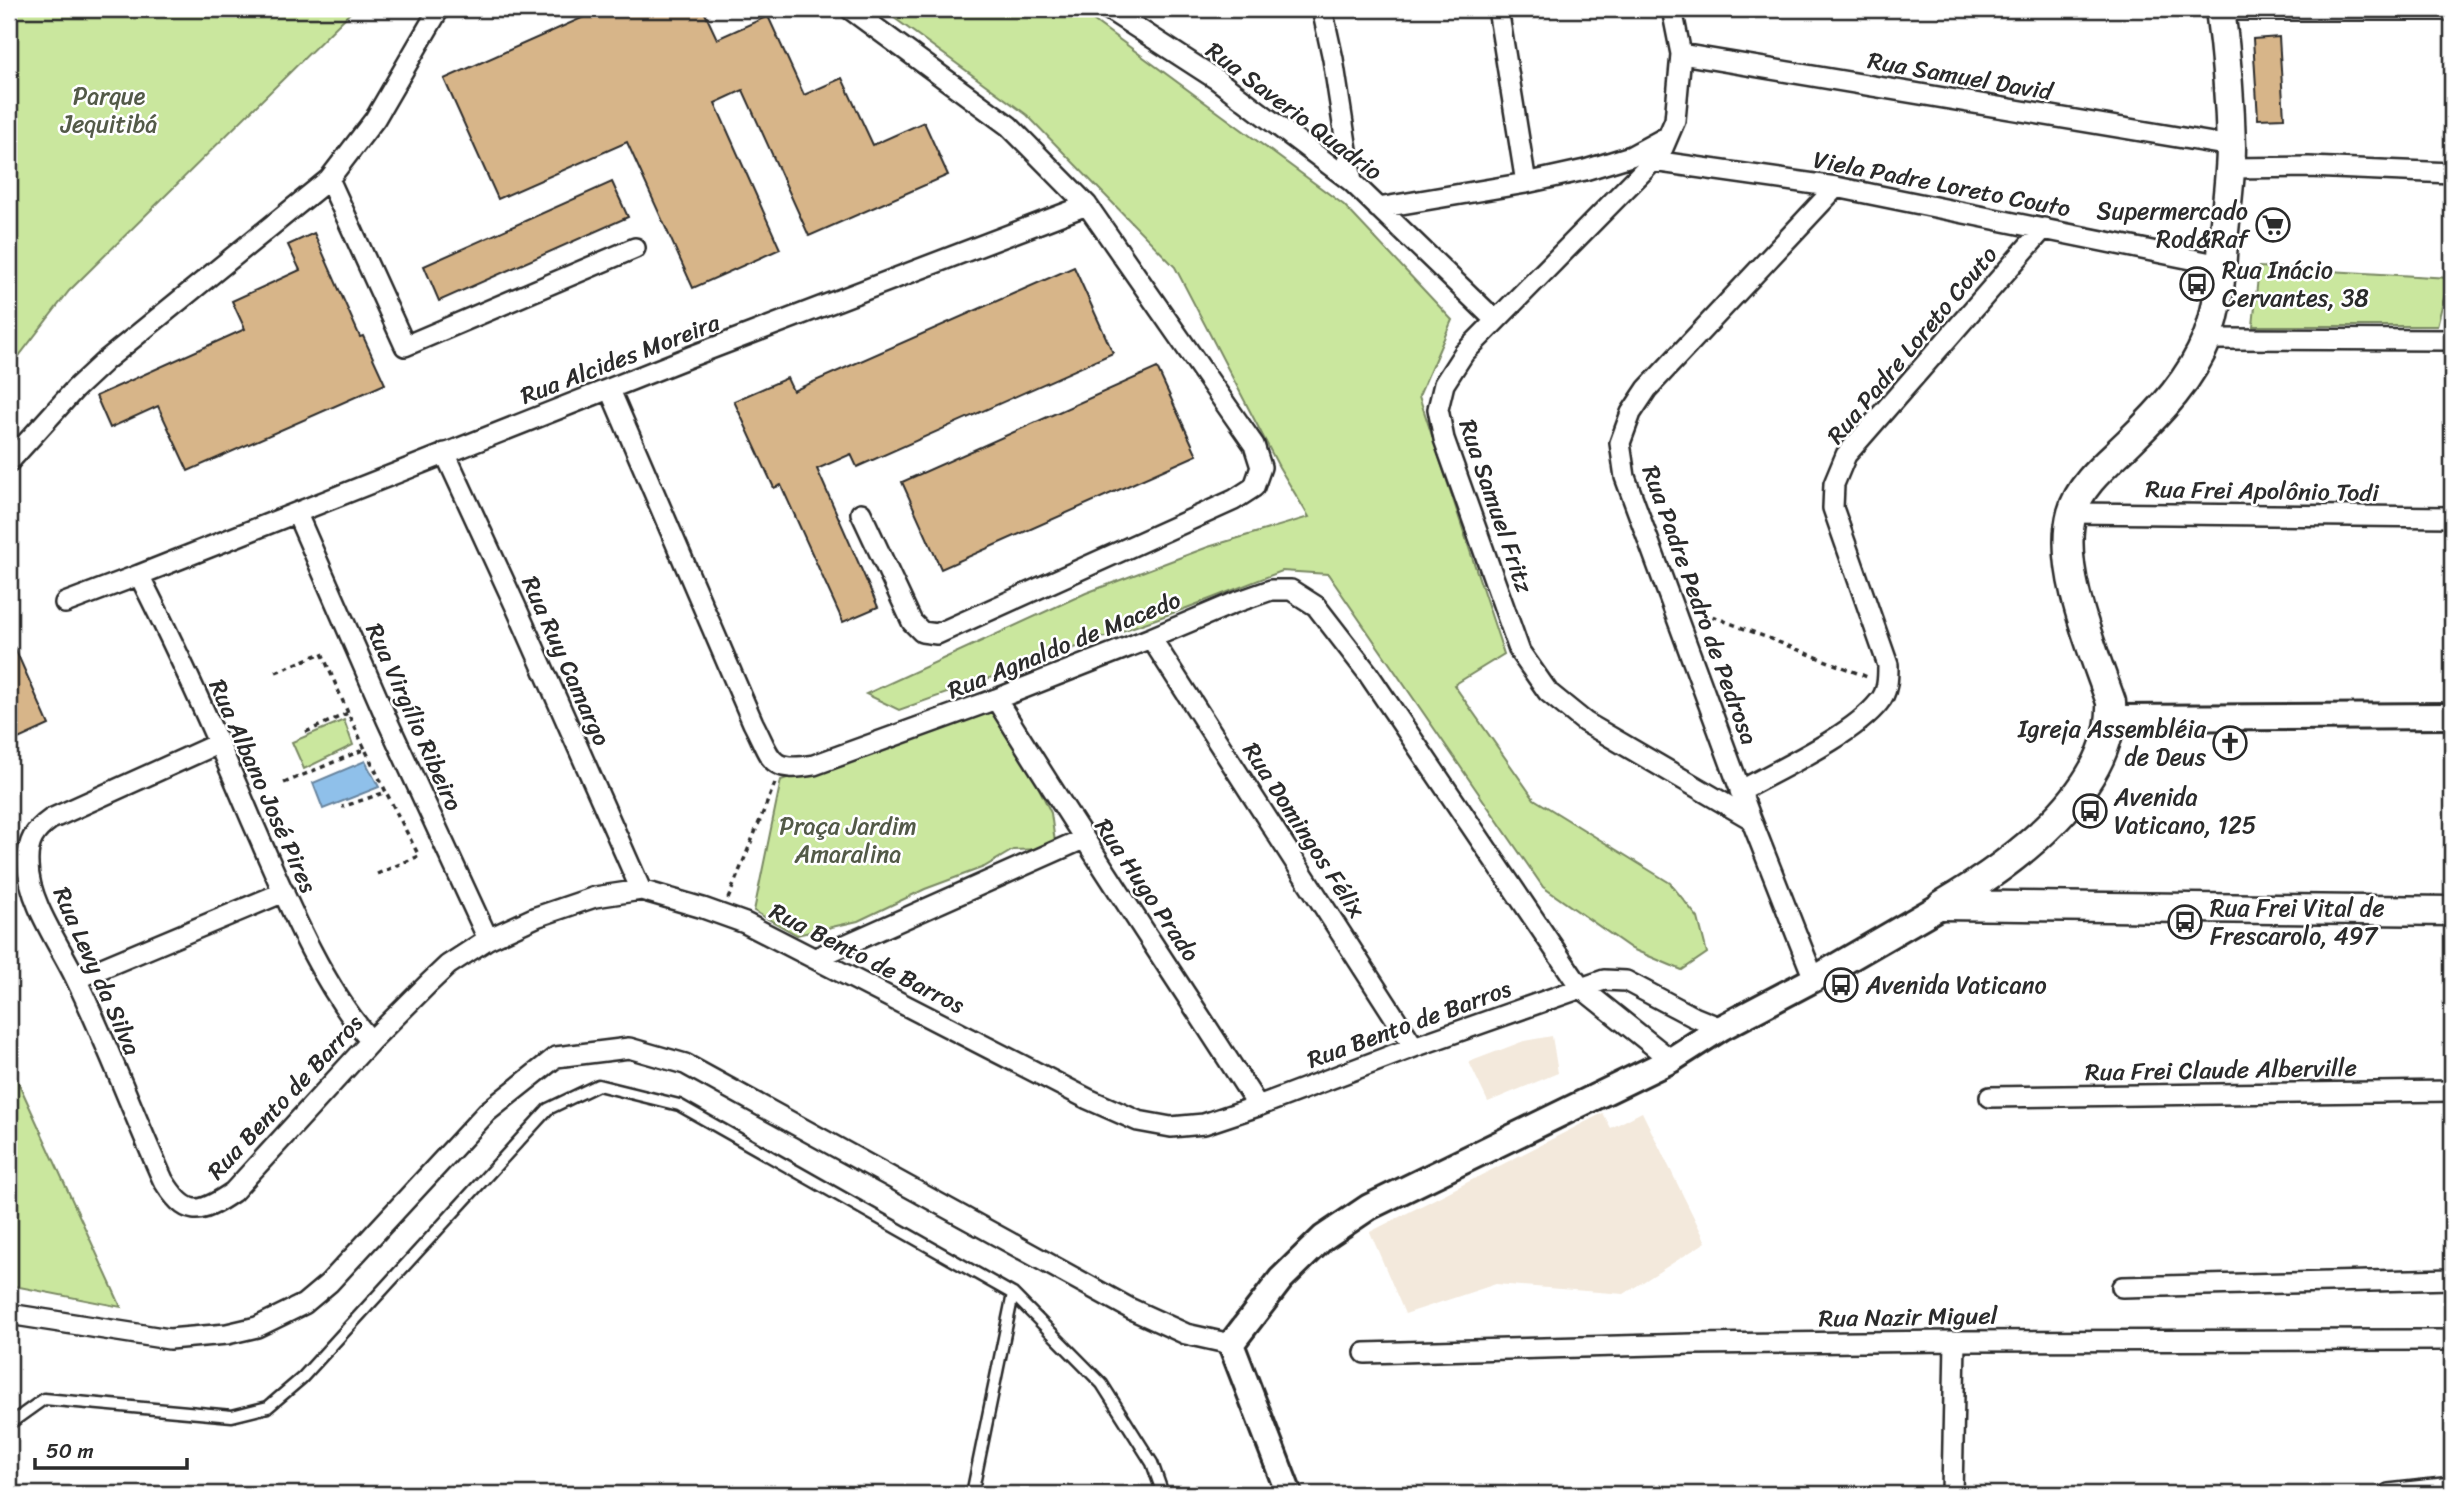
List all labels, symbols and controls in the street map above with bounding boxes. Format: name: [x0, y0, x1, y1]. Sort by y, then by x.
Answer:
street label: Rua Saverio Quadrio: [1196, 30, 1392, 192]
street label: Rua Samuel David: [1865, 39, 2058, 113]
park label: Parque Jequitibá: [60, 75, 157, 145]
street label: Viela Padre Loreto Couto: [1810, 138, 2074, 230]
place label: Supermercado Rod&Raf: [2097, 190, 2251, 260]
supermarket icon: Supermercado Rod&Raf: [2254, 206, 2292, 244]
street label: Rua Padre Loreto Couto: [1816, 236, 2008, 454]
place label: Rua Inácio Cervantes, 38: [2222, 249, 2369, 319]
bus stop icon: Rua Inácio Cervantes, 38: [2178, 265, 2216, 303]
street label: Rua Alcides Moreira: [514, 301, 727, 416]
street label: Rua Samuel Fritz: [1447, 414, 1546, 599]
street label: Rua Padre Pedro de Pedrosa: [1630, 459, 1770, 751]
street label: Rua Frei Apolônio Todi: [2145, 468, 2379, 514]
street label: Rua Ruy Camargo: [510, 569, 622, 753]
street label: Rua Agnaldo de Macedo: [941, 579, 1187, 711]
street label: Rua Virgílio Ribeiro: [354, 616, 474, 818]
street label: Rua Albano José Pires: [197, 672, 329, 900]
place label: Igreja Assembléia de Deus: [2017, 708, 2207, 778]
church icon: Igreja Assembléia de Deus: [2211, 724, 2249, 762]
street label: Rua Domingos Félix: [1231, 734, 1377, 927]
place label: Avenida Vaticano, 125: [2113, 776, 2257, 846]
bus stop icon: Avenida Vaticano, 125: [2071, 792, 2109, 830]
park label: Praça Jardim Amaralina: [779, 805, 917, 875]
street label: Rua Hugo Prado: [1083, 809, 1211, 971]
street label: Rua Levy da Silva: [41, 880, 153, 1062]
place label: Rua Frei Vital de Frescarolo, 497: [2210, 887, 2385, 957]
street label: Rua Bento de Barros: [762, 891, 972, 1026]
bus stop icon: Rua Frei Vital de Frescarolo, 497: [2166, 903, 2204, 941]
place label: Avenida Vaticano: [1865, 964, 2047, 1006]
bus stop icon: Avenida Vaticano: [1822, 966, 1860, 1004]
street label: Rua Bento de Barros: [1301, 968, 1517, 1080]
street label: Rua Bento de Barros: [196, 1004, 374, 1190]
street label: Rua Frei Claude Alberville: [2085, 1047, 2357, 1093]
street label: Rua Nazir Miguel: [1818, 1294, 1999, 1340]
scale bar: [35, 1426, 187, 1470]
text: 50 m: [46, 1432, 94, 1470]

